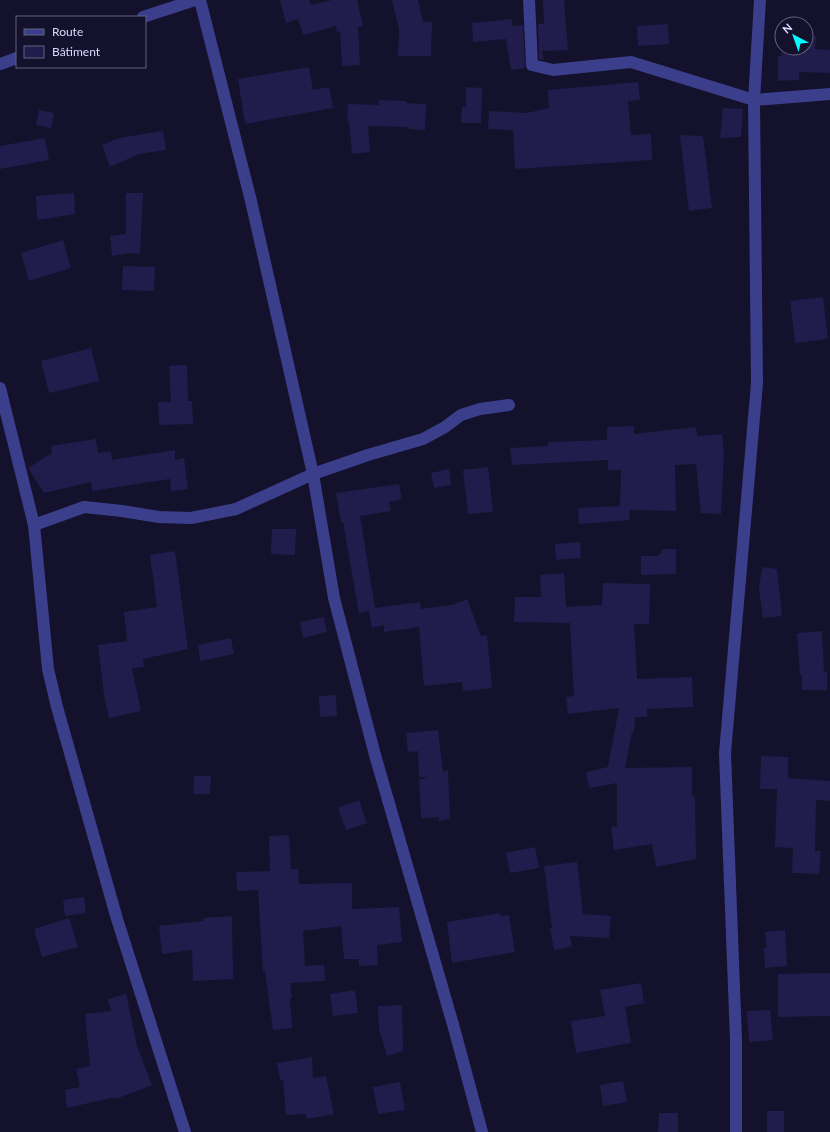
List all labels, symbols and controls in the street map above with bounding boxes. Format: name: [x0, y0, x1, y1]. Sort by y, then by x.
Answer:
legend: [16, 16, 146, 68]
north arrow: [774, 16, 814, 56]
text: N: [780, 20, 795, 36]
text: Route: [52, 24, 83, 39]
text: Bâtiment: [52, 44, 101, 59]

